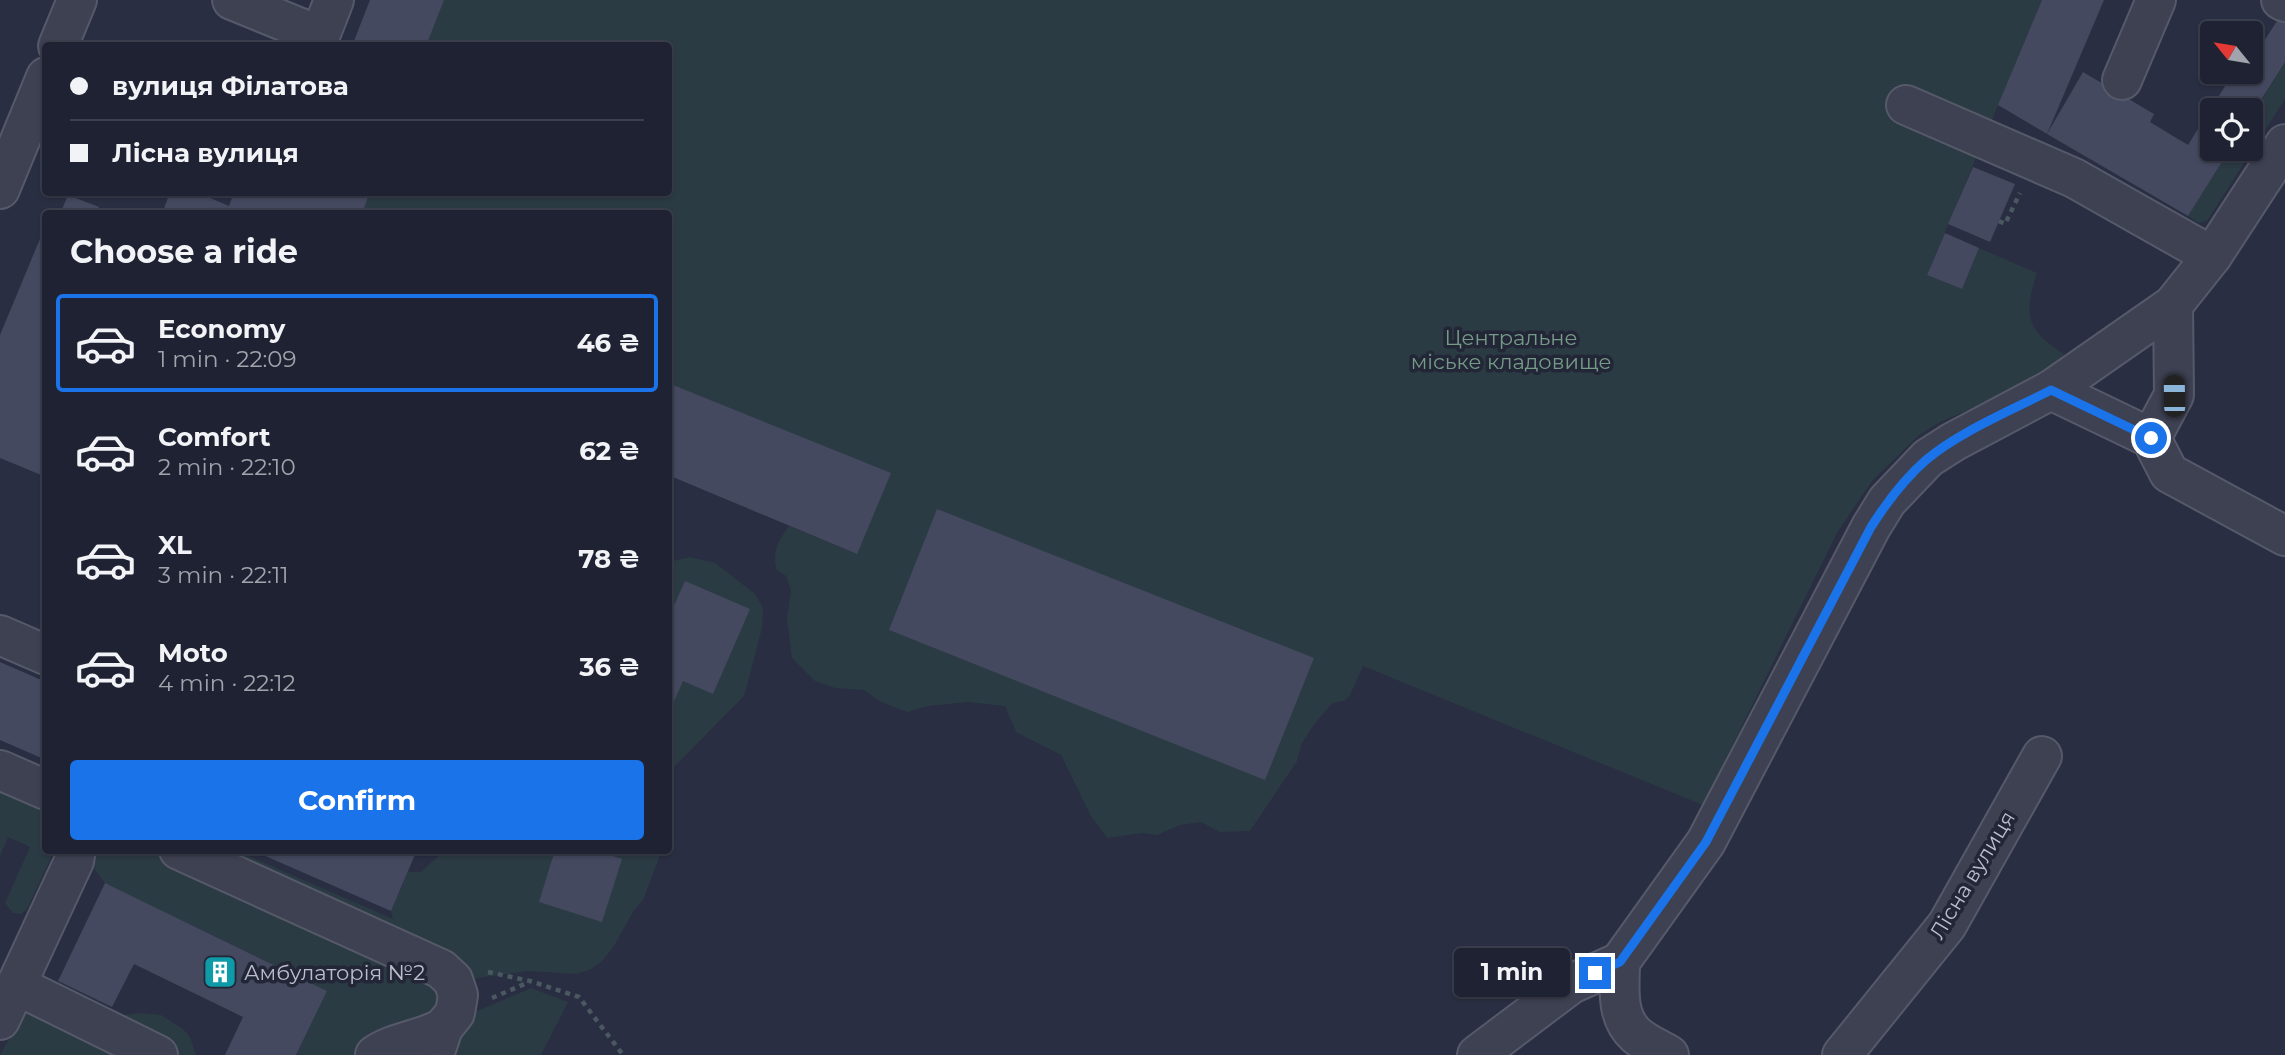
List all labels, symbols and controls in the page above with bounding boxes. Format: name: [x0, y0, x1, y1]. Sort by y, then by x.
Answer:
north arrow: [2200, 21, 2263, 84]
map controls: [2200, 21, 2263, 161]
text: вулиця Філатова: [112, 70, 349, 102]
button: locate: [2200, 98, 2263, 161]
text: Лісна вулиця: [112, 137, 299, 169]
text: Choose a ride: [70, 232, 298, 271]
icon: car: [74, 312, 137, 375]
text: Economy: [158, 313, 285, 345]
park label: Центральне міське кладовище: [1411, 325, 1611, 374]
text: 46 ₴: [577, 327, 640, 359]
text: 1 min · 22:09: [158, 345, 297, 373]
car: [2164, 375, 2185, 417]
icon: car: [74, 420, 137, 483]
text: Comfort: [158, 421, 270, 453]
route start: [2135, 422, 2167, 454]
text: 62 ₴: [579, 435, 640, 467]
text: 2 min · 22:10: [158, 453, 296, 481]
icon: car: [74, 528, 137, 591]
text: XL: [158, 529, 192, 561]
text: 78 ₴: [578, 543, 640, 575]
text: 3 min · 22:11: [158, 561, 289, 589]
icon: car: [74, 636, 137, 699]
text: Moto: [158, 637, 228, 669]
text: 36 ₴: [579, 651, 640, 683]
text: 4 min · 22:12: [158, 669, 296, 697]
button: Confirm: [70, 760, 644, 840]
street label: Лісна вулиця: [1924, 807, 2020, 943]
callout: 1 min: [1455, 948, 1570, 998]
building icon: Амбулаторія №2: [201, 953, 239, 991]
route end: [1579, 957, 1611, 989]
text: 1 min: [1481, 958, 1543, 986]
place label: Амбулаторія №2: [244, 960, 425, 985]

